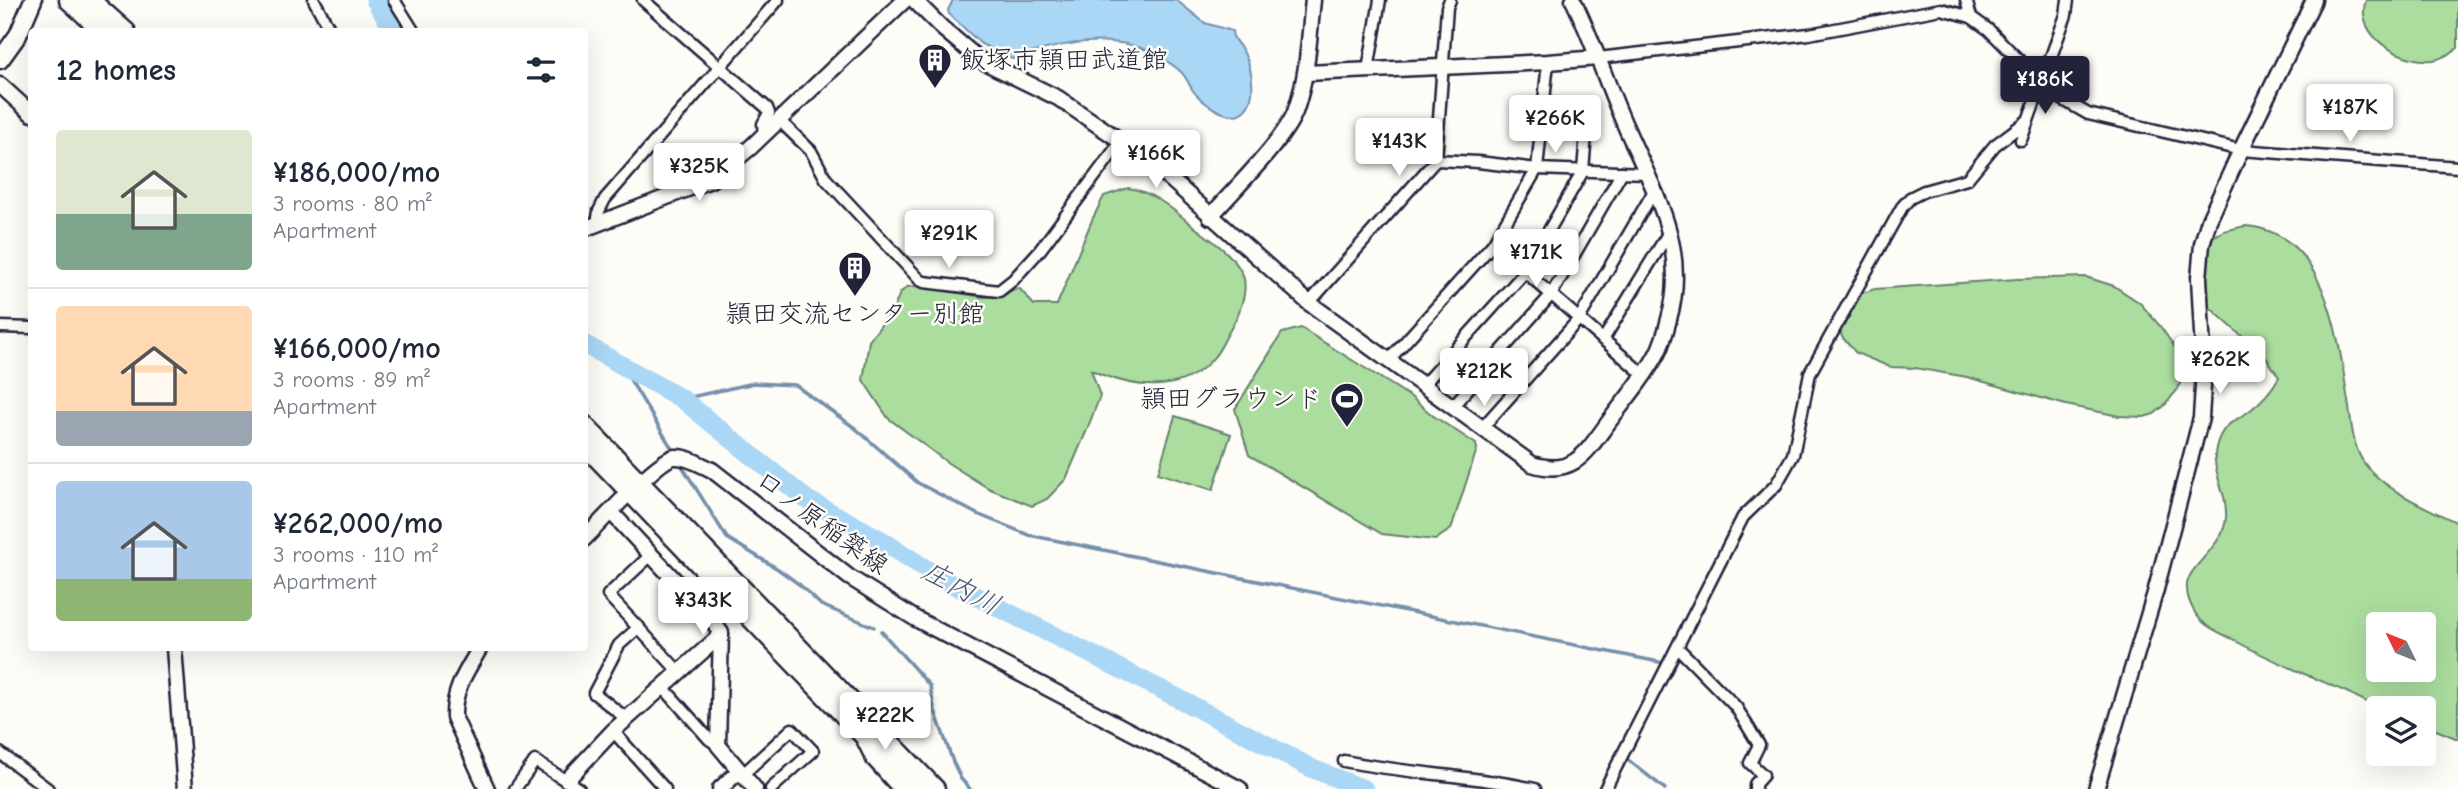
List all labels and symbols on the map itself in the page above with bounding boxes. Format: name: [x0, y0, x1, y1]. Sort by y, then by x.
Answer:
building icon: 飯塚市頴田武道館: [916, 41, 954, 90]
place label: 飯塚市頴田武道館: [960, 45, 1168, 75]
pin: ¥186K: [1996, 57, 2094, 116]
pin: ¥187K: [2301, 85, 2399, 144]
pin: ¥266K: [1506, 96, 1604, 155]
pin: ¥143K: [1350, 118, 1448, 178]
pin: ¥166K: [1107, 130, 1205, 190]
pin: ¥325K: [650, 144, 748, 203]
pin: ¥291K: [900, 210, 998, 270]
pin: ¥171K: [1487, 230, 1585, 289]
building icon: 頴田交流センター別館: [836, 249, 874, 298]
place label: 頴田交流センター別館: [726, 299, 984, 329]
pin: ¥262K: [2171, 336, 2269, 396]
pin: ¥212K: [1435, 348, 1533, 408]
sports icon: 頴田グラウンド: [1328, 380, 1366, 429]
place label: 頴田グラウンド: [1140, 384, 1322, 414]
street label: 口ノ原稲築線: [750, 465, 894, 581]
water label: 庄内川: [916, 554, 1006, 622]
pin: ¥343K: [654, 578, 752, 637]
north arrow: [2366, 612, 2436, 682]
pin: ¥222K: [836, 692, 934, 752]

